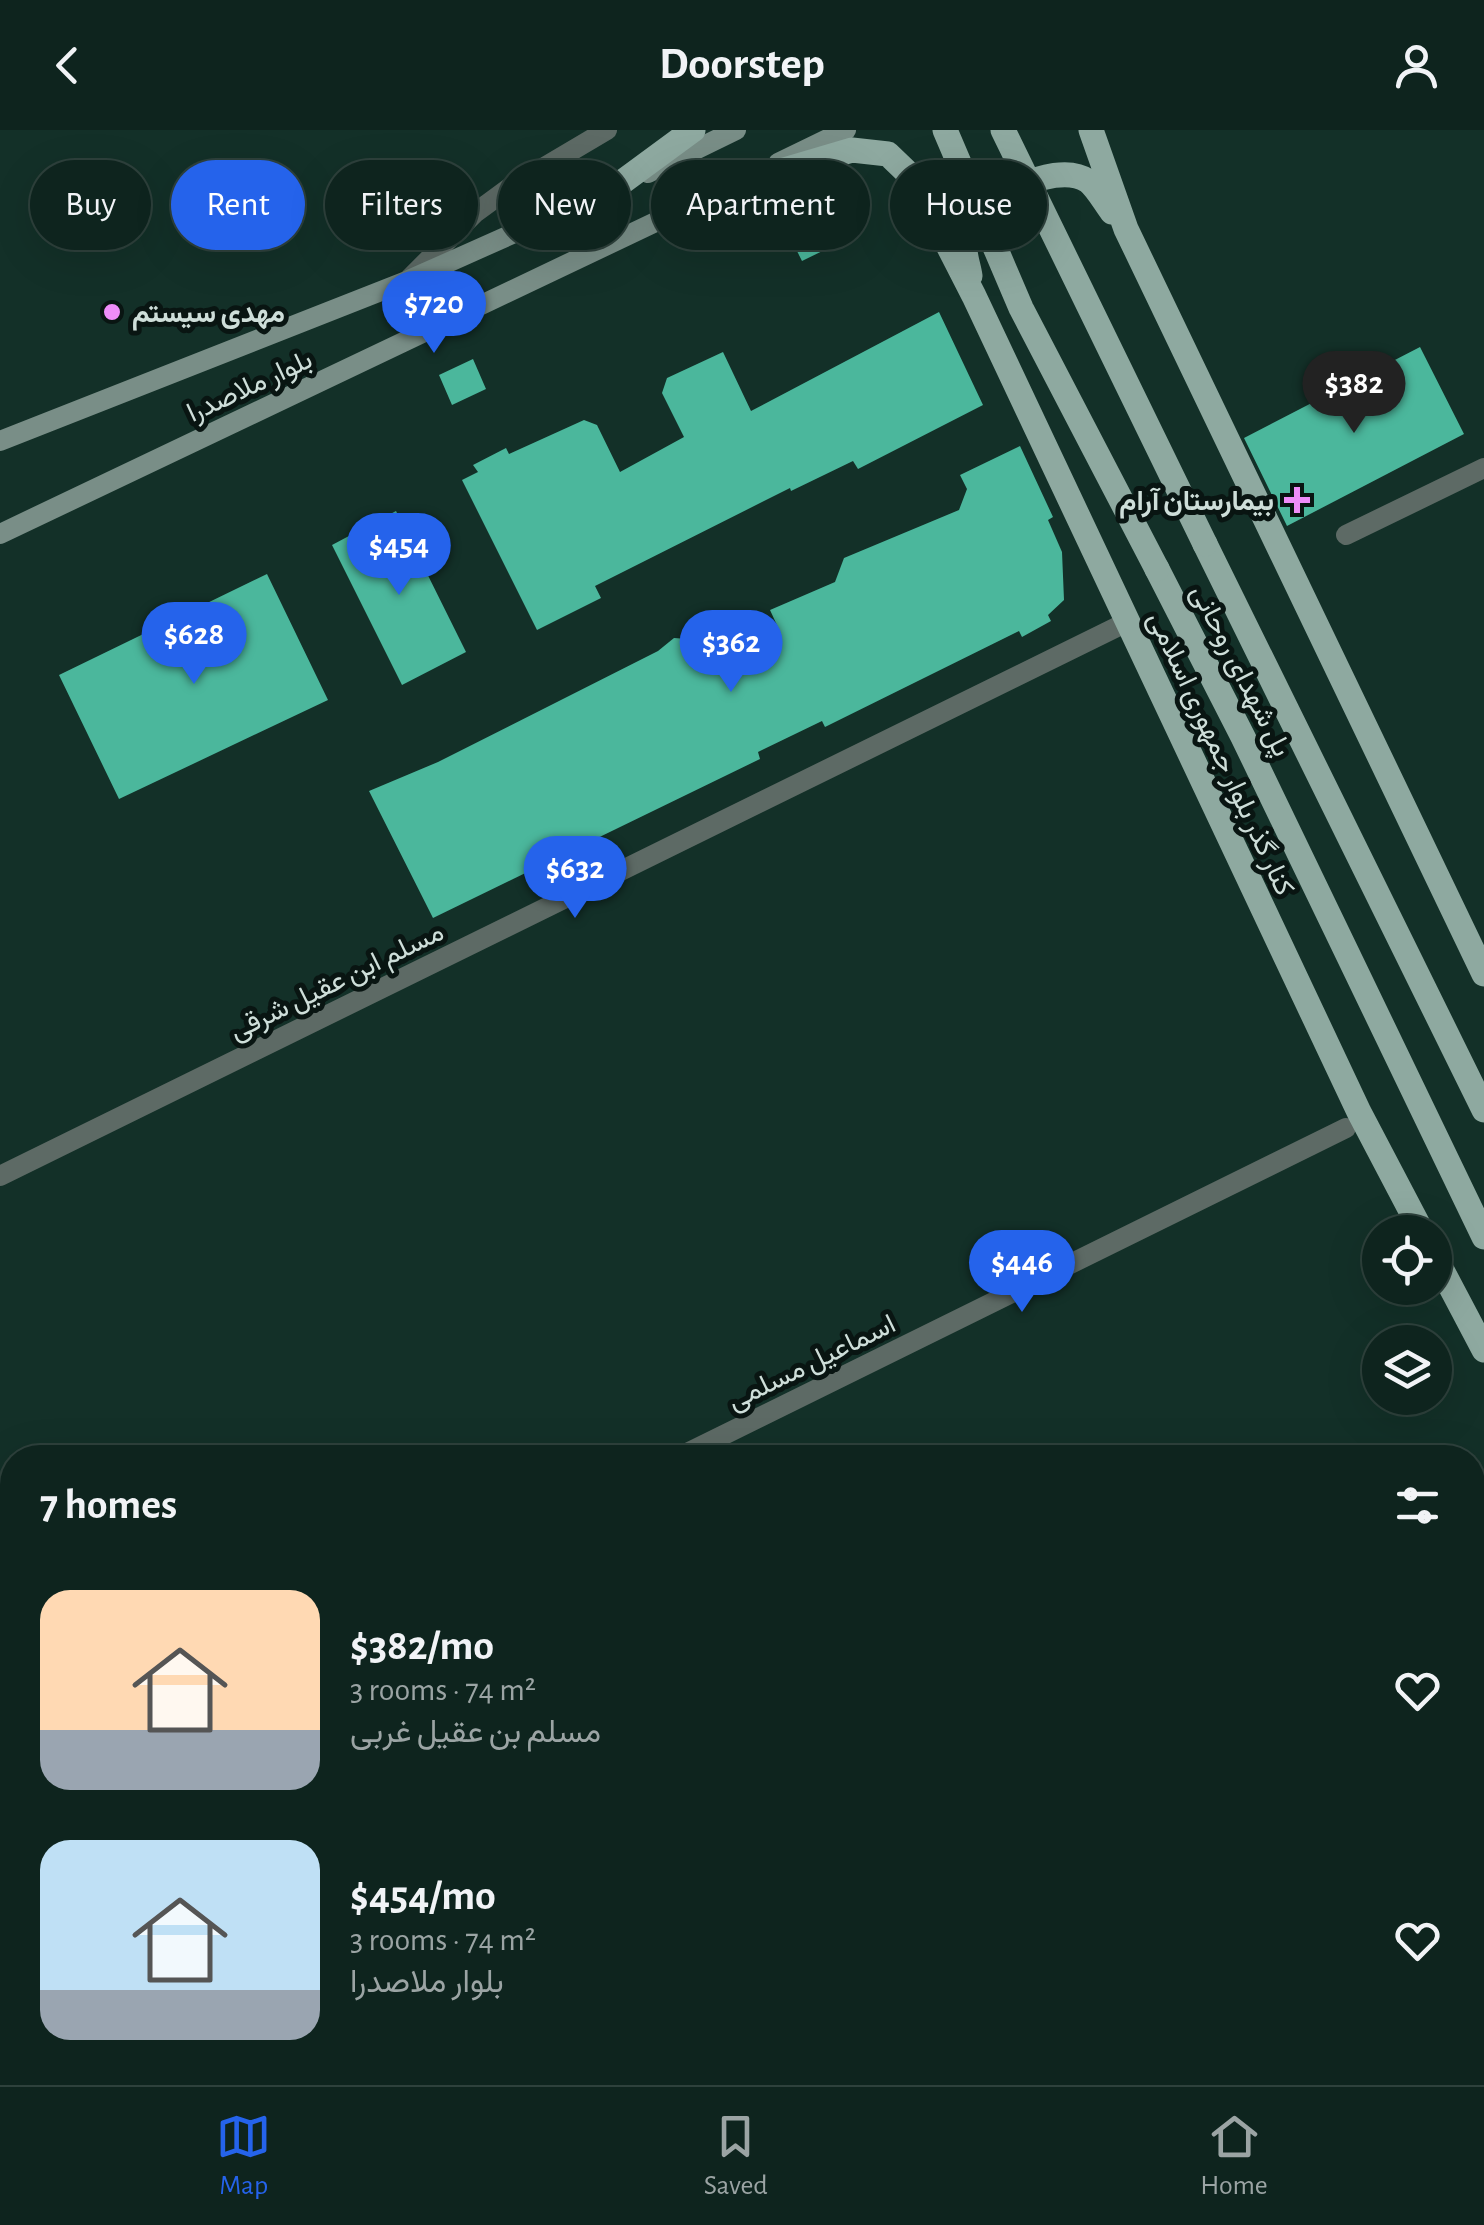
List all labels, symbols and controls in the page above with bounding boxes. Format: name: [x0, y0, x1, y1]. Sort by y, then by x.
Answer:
icon: back: [40, 38, 95, 93]
icon: person: [1389, 38, 1444, 93]
text: Doorstep: [659, 42, 825, 87]
chip: Buy: [30, 160, 151, 250]
chip: Rent: [171, 160, 305, 250]
chip: Filters: [325, 160, 478, 250]
chip: New: [498, 160, 631, 250]
chip: Apartment: [651, 160, 870, 250]
chip: House: [890, 160, 1047, 250]
pin: $720: [375, 271, 493, 356]
text: $720: [404, 287, 464, 319]
place label: مهدی سیستم: [132, 300, 285, 331]
marker: مهدی سیستم: [101, 301, 123, 323]
street label: بلوار ملاصدرا: [183, 346, 318, 430]
pin: $382: [1295, 351, 1413, 436]
text: $382: [1324, 367, 1384, 399]
place label: بیمارستان آرام: [1119, 487, 1274, 519]
marker: بیمارستان آرام: [1284, 487, 1310, 513]
pin: $454: [340, 513, 458, 598]
text: $454: [369, 529, 429, 561]
street label: پل شهدای روحانی: [1182, 580, 1296, 763]
pin: $628: [135, 602, 253, 687]
street label: کنار گذر بلوار جمهوری اسلامی: [1140, 607, 1299, 901]
pin: $362: [672, 610, 790, 695]
text: $628: [164, 618, 224, 650]
text: $362: [702, 626, 760, 658]
pin: $632: [516, 836, 634, 921]
text: $632: [546, 852, 604, 884]
street label: مسلم ابن عقیل شرقی: [225, 918, 450, 1048]
map controls: [1362, 1215, 1452, 1415]
button: locate: [1362, 1215, 1452, 1305]
pin: $446: [963, 1230, 1081, 1315]
text: $446: [991, 1246, 1053, 1278]
street label: اسماعیل مسلمی: [723, 1310, 901, 1416]
button: layers: [1362, 1325, 1452, 1415]
icon: filters: [1390, 1478, 1445, 1533]
text: 7 homes: [40, 1484, 177, 1526]
text: $382/mo: [350, 1625, 494, 1667]
icon: home: [120, 1630, 240, 1750]
icon: heart: [1390, 1663, 1445, 1718]
text: 3 rooms · 74 m²: [350, 1674, 536, 1706]
text: مسلم بن عقیل غربی: [350, 1716, 601, 1748]
text: $454/mo: [350, 1875, 496, 1917]
icon: home: [120, 1880, 240, 2000]
icon: heart: [1390, 1913, 1445, 1968]
text: 3 rooms · 74 m²: [350, 1924, 536, 1956]
text: بلوار ملاصدرا: [350, 1966, 504, 1998]
tab: Map: [216, 2109, 271, 2203]
tab: Saved: [704, 2109, 768, 2203]
tab: Home: [1200, 2109, 1268, 2203]

